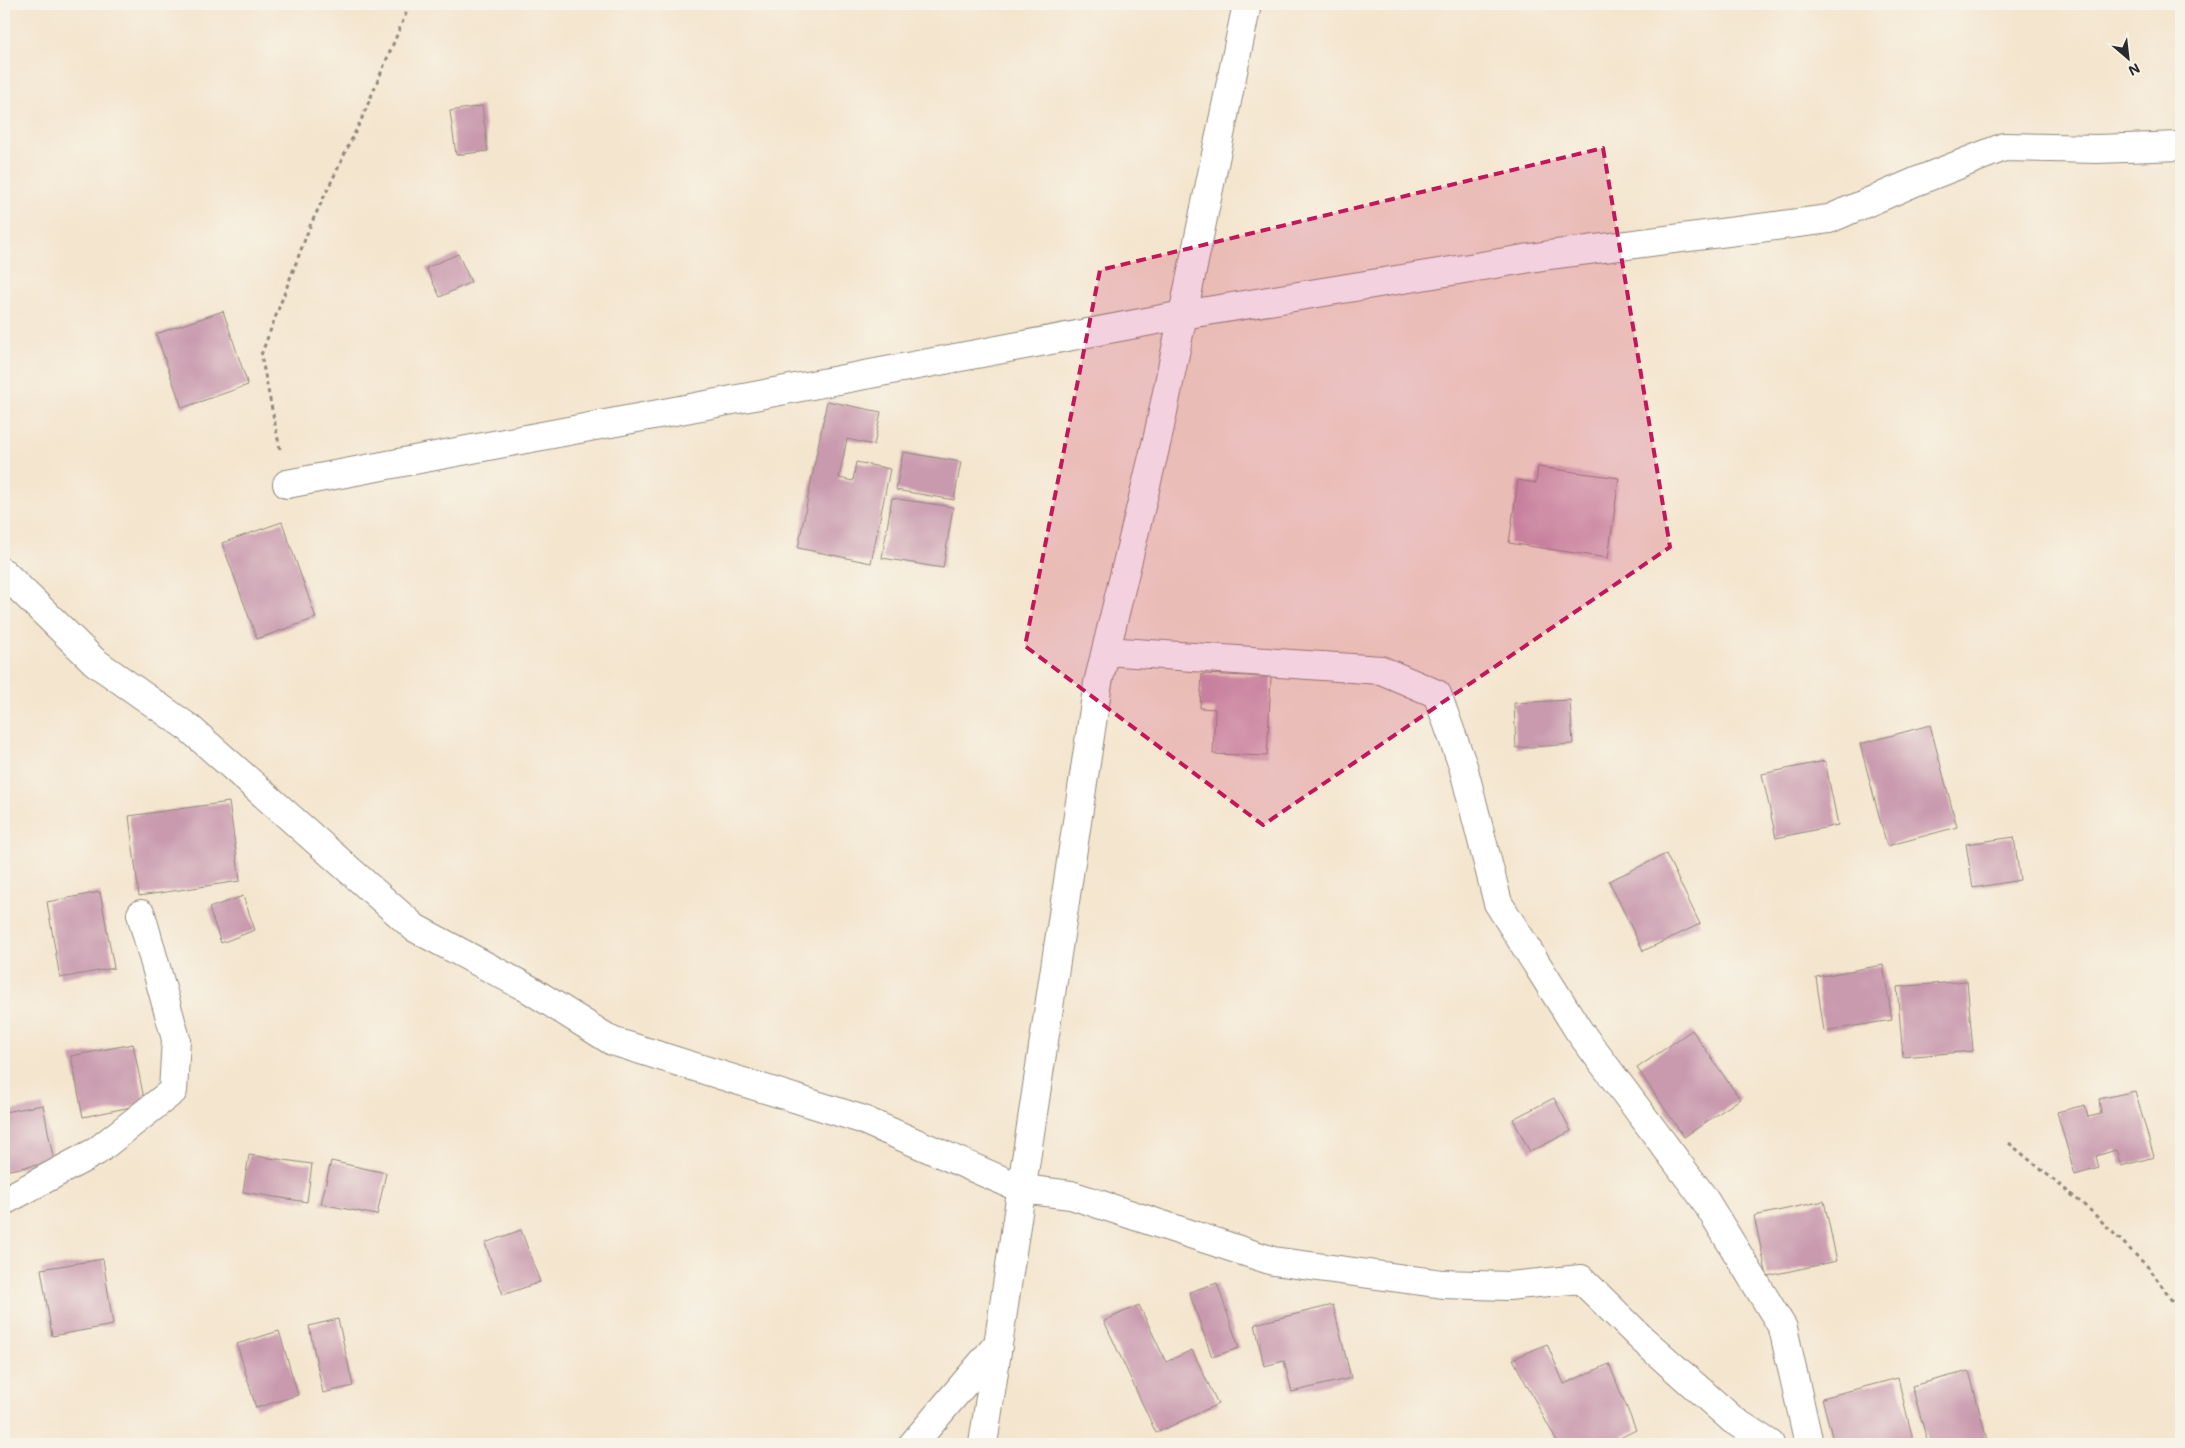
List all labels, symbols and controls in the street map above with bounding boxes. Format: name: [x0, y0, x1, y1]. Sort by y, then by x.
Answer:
north arrow: [2102, 32, 2152, 82]
text: N: [2125, 59, 2143, 81]

